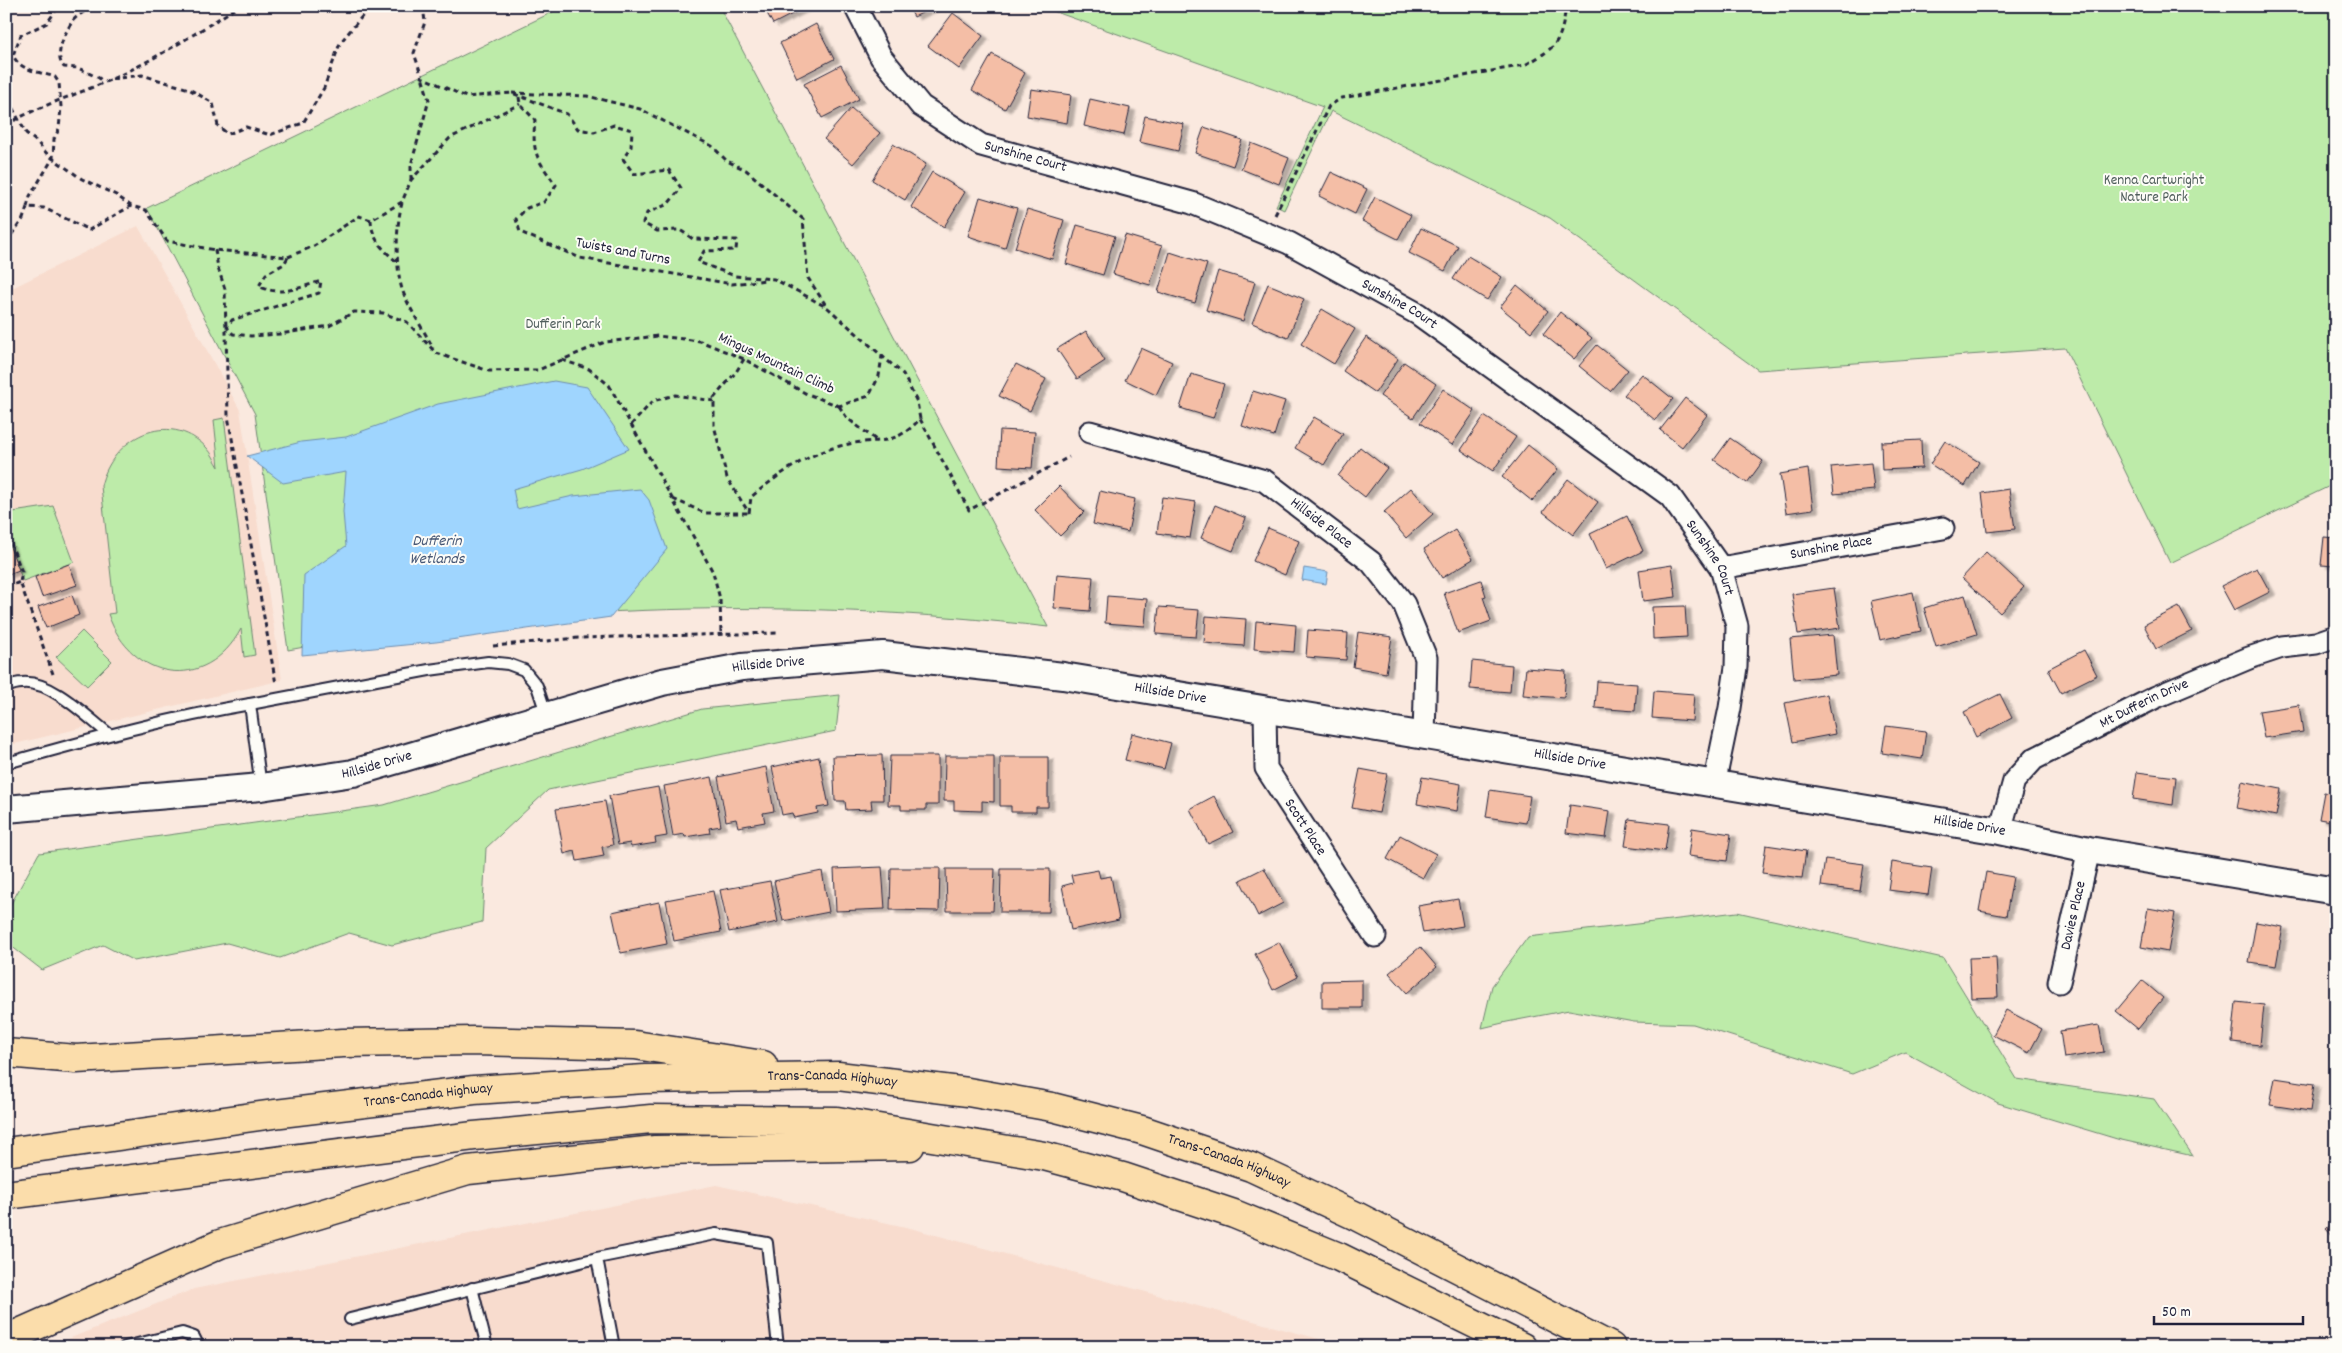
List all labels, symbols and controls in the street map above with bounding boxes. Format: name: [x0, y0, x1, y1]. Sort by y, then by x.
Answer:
street label: Sunshine Court: [982, 135, 1069, 179]
park label: Kenna Cartwright Nature Park: [2104, 170, 2205, 209]
street label: Twists and Turns: [574, 232, 672, 272]
street label: Sunshine Court: [1357, 274, 1442, 336]
park label: Dufferin Park: [525, 314, 601, 336]
street label: Mingus Mountain Climb: [714, 327, 838, 401]
street label: Hillside Place: [1285, 493, 1357, 555]
street label: Sunshine Court: [1679, 516, 1739, 599]
water label: Dufferin Wetlands: [409, 530, 466, 571]
street label: Sunshine Place: [1788, 530, 1874, 566]
street label: Hillside Drive: [730, 651, 806, 680]
street label: Mt Dufferin Drive: [2096, 673, 2193, 735]
street label: Hillside Drive: [1133, 677, 1208, 711]
street label: Hillside Drive: [1532, 743, 1608, 777]
street label: Hillside Drive: [340, 745, 415, 786]
street label: Scott Place: [1278, 795, 1331, 861]
street label: Hillside Drive: [1932, 809, 2008, 843]
street label: Davies Place: [2056, 879, 2093, 952]
street label: Trans-Canada Highway: [767, 1065, 899, 1094]
street label: Trans-Canada Highway: [363, 1078, 494, 1114]
street label: Trans-Canada Highway: [1164, 1128, 1295, 1195]
scale bar: [2154, 1293, 2303, 1325]
text: 50 m: [2162, 1302, 2191, 1324]

